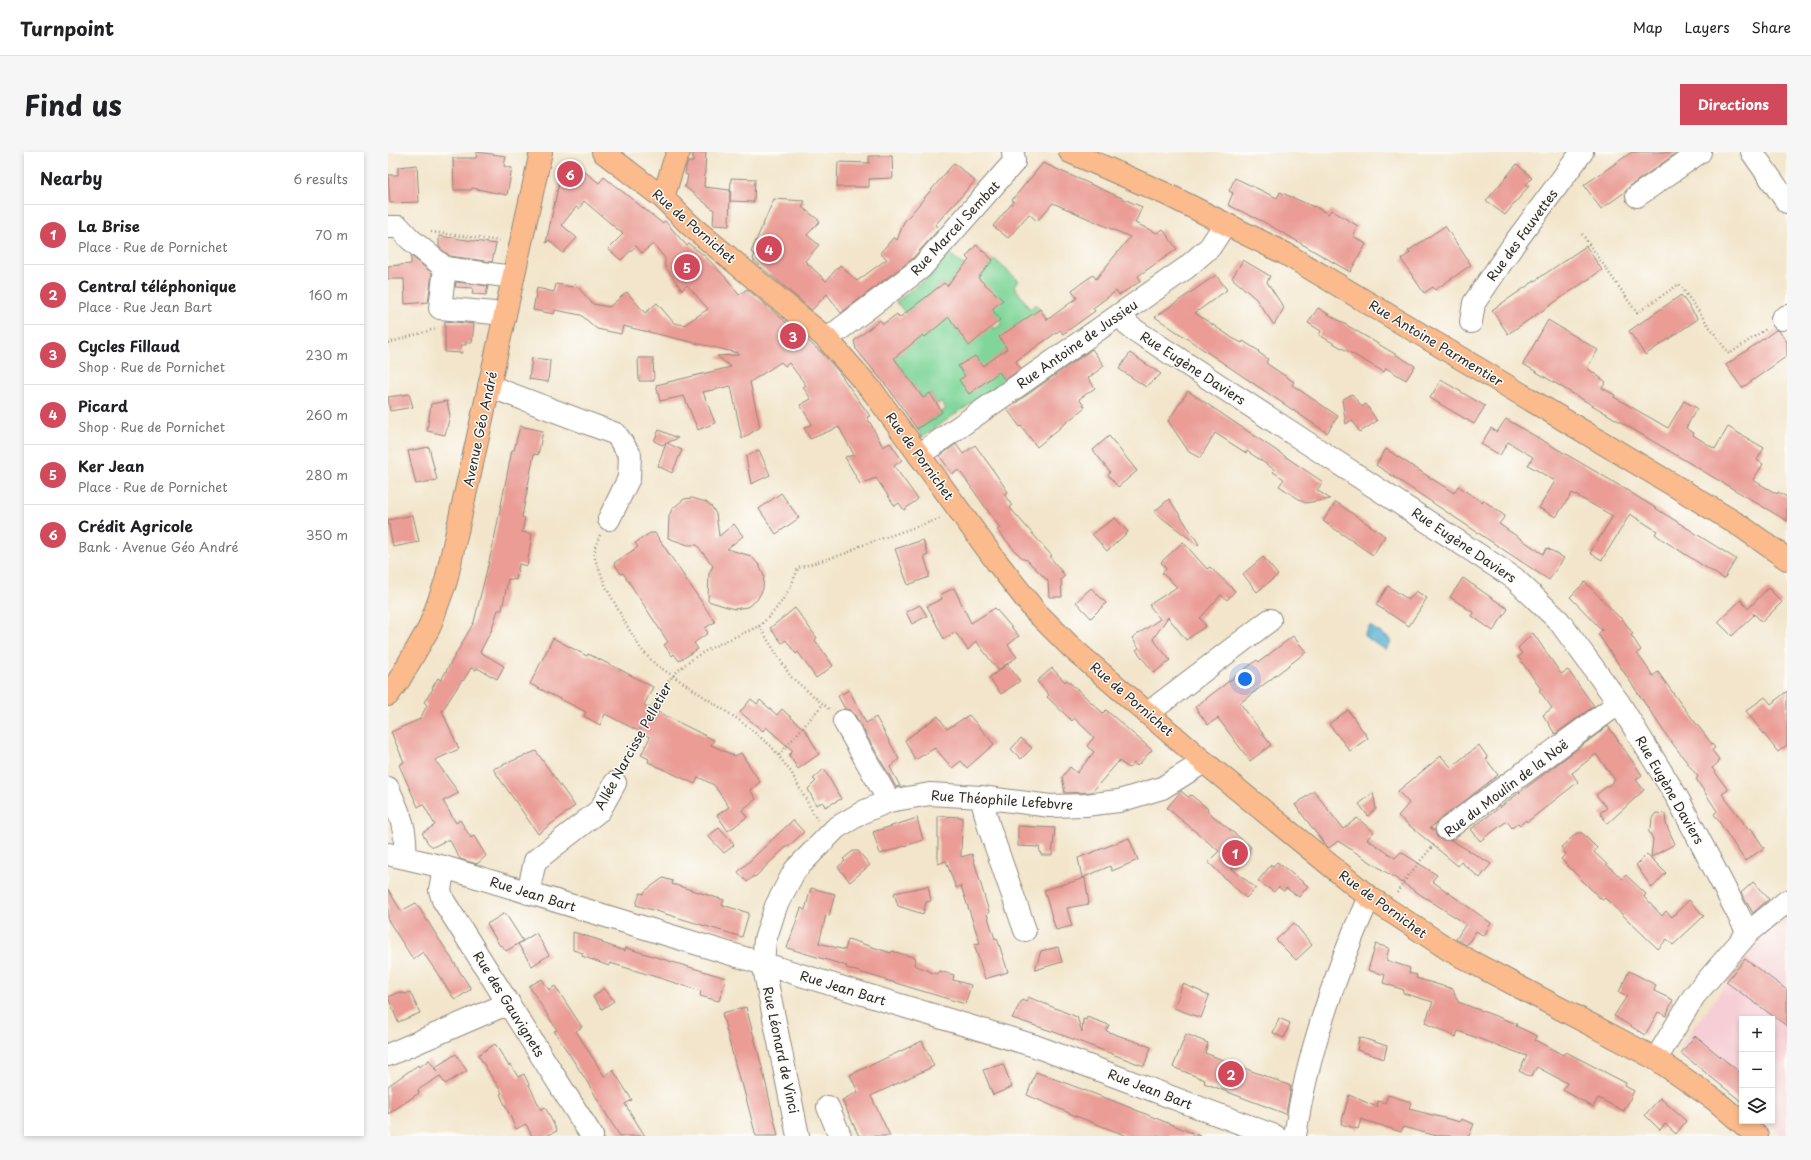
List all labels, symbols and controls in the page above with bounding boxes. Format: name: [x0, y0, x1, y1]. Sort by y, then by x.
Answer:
text: Turnpoint: [20, 14, 114, 42]
text: Map: [1633, 17, 1663, 38]
text: Layers: [1685, 17, 1730, 38]
text: Share: [1752, 17, 1791, 38]
text: Find us: [24, 83, 122, 126]
button: Directions: [1680, 84, 1787, 125]
pin: 6: [557, 159, 583, 189]
text: Nearby: [40, 165, 102, 191]
text: 6 results: [293, 169, 348, 188]
street label: Rue Marcel Sembat: [906, 176, 1004, 279]
street label: Rue de Pornichet: [649, 184, 740, 267]
street label: Rue des Fauvettes: [1482, 185, 1561, 285]
text: La Brise: [78, 214, 140, 237]
text: 1: [50, 225, 56, 244]
text: 70 m: [315, 225, 348, 244]
pin: 4: [756, 234, 782, 264]
text: Place · Rue de Pornichet: [78, 237, 228, 256]
pin: 5: [674, 252, 700, 282]
text: Central téléphonique: [78, 274, 236, 297]
text: 2: [48, 285, 58, 304]
text: 160 m: [309, 285, 348, 304]
street label: Rue Antoine de Jussieu: [1013, 295, 1141, 393]
street label: Rue Antoine Parmentier: [1366, 295, 1507, 390]
text: Place · Rue Jean Bart: [78, 297, 212, 316]
pin: 3: [780, 321, 806, 351]
street label: Rue Eugène Daviers: [1137, 326, 1250, 409]
text: Cycles Fillaud: [78, 334, 180, 357]
text: 3: [49, 345, 57, 364]
text: 230 m: [306, 345, 348, 364]
text: Shop · Rue de Pornichet: [78, 357, 225, 376]
street label: Avenue Géo André: [458, 369, 501, 488]
text: Picard: [78, 394, 128, 417]
text: 4: [49, 405, 57, 424]
text: 260 m: [306, 405, 348, 424]
street label: Rue de Pornichet: [882, 408, 959, 504]
text: Shop · Rue de Pornichet: [78, 417, 225, 436]
text: Ker Jean: [78, 454, 144, 477]
text: 5: [49, 465, 57, 484]
text: 280 m: [306, 465, 348, 484]
text: Place · Rue de Pornichet: [78, 477, 228, 496]
street label: Rue Eugène Daviers: [1408, 503, 1520, 587]
text: Crédit Agricole: [78, 514, 193, 537]
text: 6: [48, 525, 58, 544]
text: 350 m: [306, 525, 348, 544]
text: Bank · Avenue Géo André: [78, 537, 239, 556]
street label: Rue de Pornichet: [1087, 657, 1178, 740]
your location: [1235, 669, 1255, 689]
street label: Allée Narcisse Pelletier: [590, 679, 676, 813]
street label: Rue Eugène Daviers: [1632, 732, 1709, 848]
street label: Rue du Moulin de la Noë: [1440, 735, 1572, 841]
street label: Rue Théophile Lefebvre: [930, 785, 1074, 814]
pin: 1: [1222, 838, 1248, 868]
street label: Rue de Pornichet: [1335, 865, 1431, 942]
street label: Rue Jean Bart: [488, 871, 578, 916]
street label: Rue des Gauvignets: [469, 947, 550, 1060]
street label: Rue Jean Bart: [798, 965, 888, 1010]
street label: Rue Léonard de Vinci: [759, 985, 804, 1115]
map controls: [1739, 1016, 1775, 1124]
button: +: [1739, 1016, 1775, 1052]
button: −: [1739, 1052, 1775, 1088]
pin: 2: [1218, 1059, 1244, 1089]
street label: Rue Jean Bart: [1105, 1064, 1195, 1113]
button: layers: [1739, 1088, 1775, 1124]

